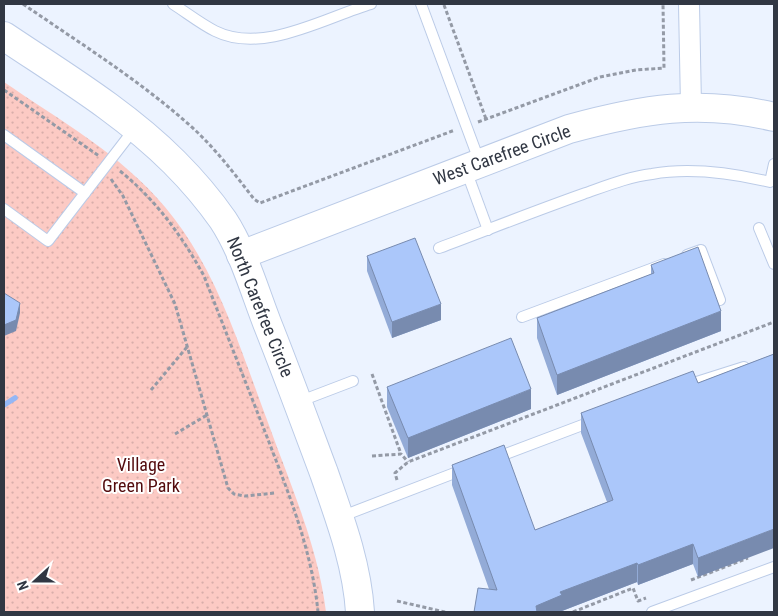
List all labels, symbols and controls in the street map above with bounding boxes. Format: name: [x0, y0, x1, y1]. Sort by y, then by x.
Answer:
street label: West Carefree Circle: [430, 120, 573, 189]
street label: North Carefree Circle: [223, 234, 298, 380]
park label: Village Green Park: [102, 454, 180, 496]
north arrow: [10, 556, 60, 606]
text: N: [14, 579, 32, 593]

